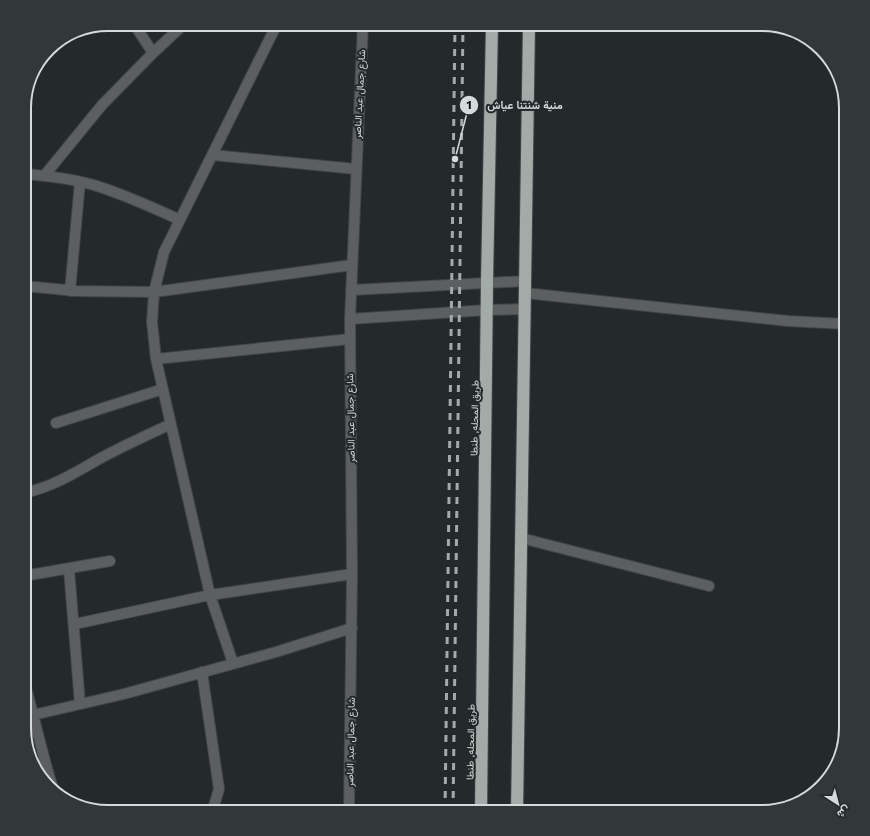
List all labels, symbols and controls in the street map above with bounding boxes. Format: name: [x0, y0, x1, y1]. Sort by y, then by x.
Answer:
street label: شارع جمال عبد الناصر: [352, 49, 368, 140]
callout: منية شنتنا عياش: [459, 94, 570, 117]
text: 1: [466, 98, 472, 112]
text: منية شنتنا عياش: [487, 99, 563, 112]
street label: شارع جمال عبد الناصر: [344, 373, 358, 464]
street label: طريق المحله, طنطا: [468, 379, 482, 456]
street label: شارع جمال عبد الناصر: [344, 697, 358, 788]
street label: طريق المحله, طنطا: [464, 703, 478, 780]
north arrow: [818, 784, 858, 824]
text: ش: [834, 803, 853, 821]

